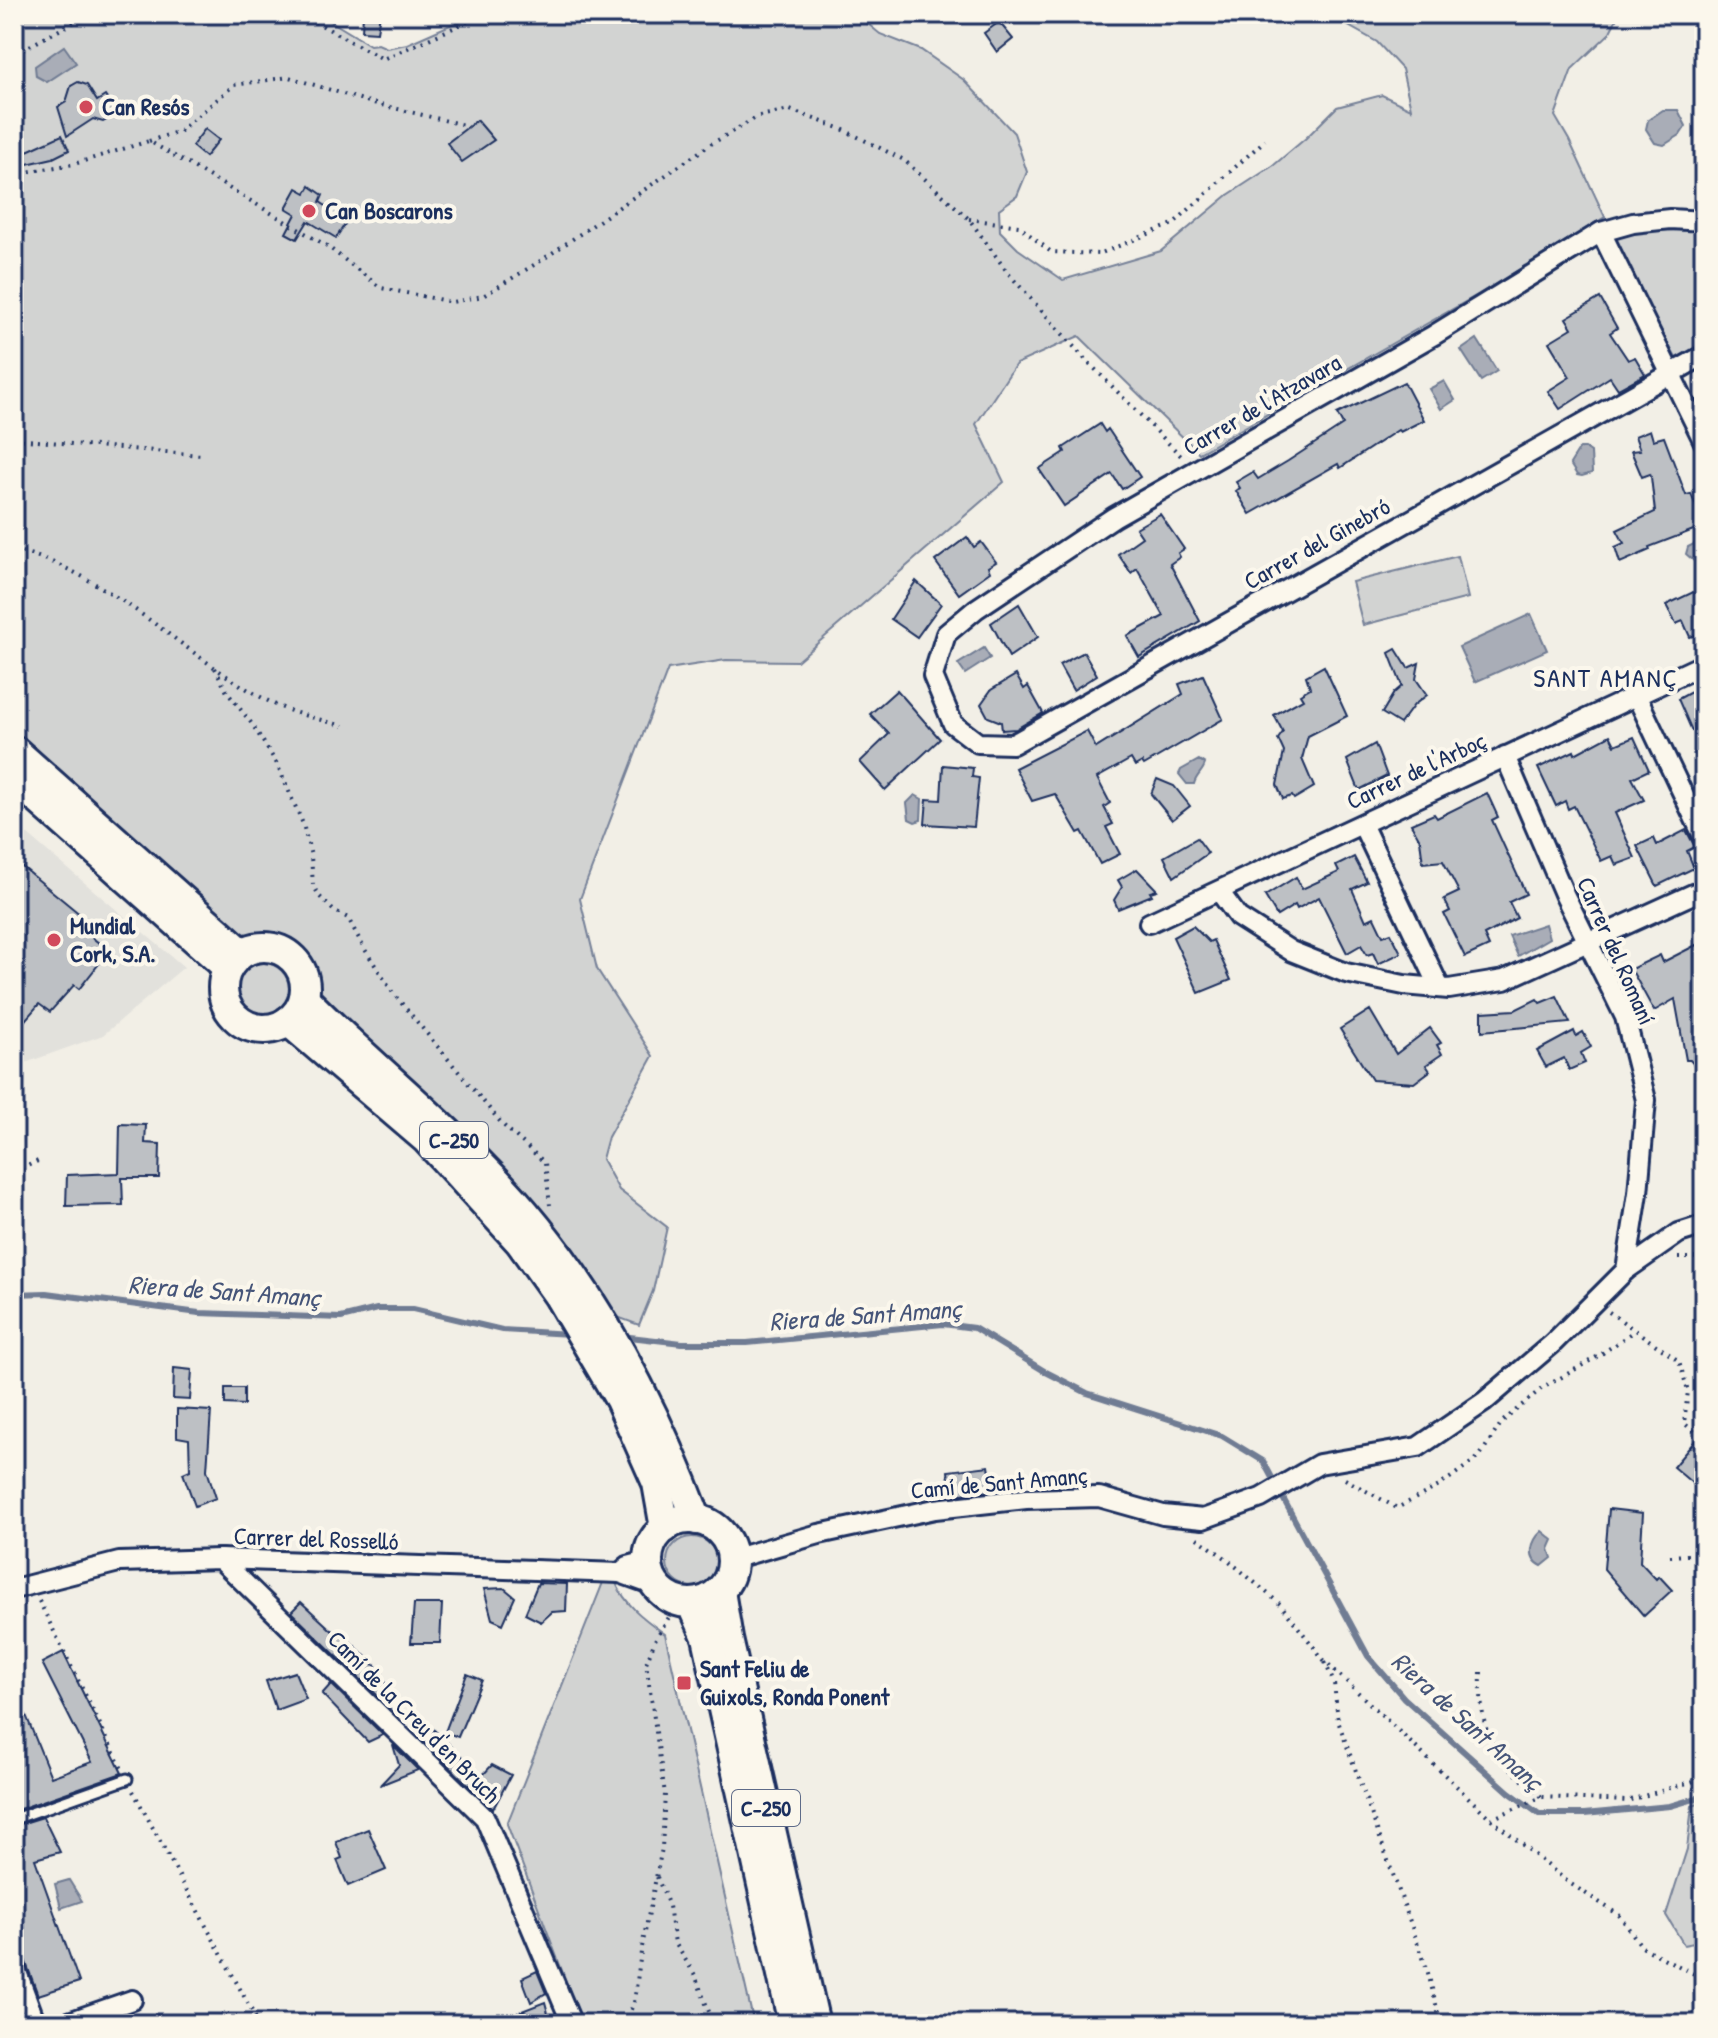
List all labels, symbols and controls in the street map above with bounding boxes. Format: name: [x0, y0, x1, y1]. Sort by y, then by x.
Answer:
place label: Can Resós: [102, 90, 190, 122]
marker: Can Resós: [77, 98, 95, 116]
place label: Can Boscarons: [325, 194, 453, 226]
marker: Can Boscarons: [300, 202, 318, 220]
street label: Carrer de l'Atzavara: [1177, 346, 1346, 462]
street label: Carrer del Ginebró: [1238, 490, 1396, 596]
district label: SANT AMANÇ: [1533, 660, 1679, 695]
street label: Carrer de l'Arboç: [1341, 724, 1491, 816]
street label: Carrer del Romaní: [1570, 872, 1664, 1030]
place label: Mundial Cork, S.A.: [70, 909, 155, 969]
marker: Mundial Cork, S.A.: [45, 931, 63, 949]
road number: C-250: [420, 1122, 488, 1158]
water label: Riera de Sant Amanç: [127, 1266, 324, 1315]
water label: Riera de Sant Amanç: [768, 1290, 965, 1339]
street label: Camí de Sant Amanç: [909, 1458, 1089, 1506]
street label: Carrer del Rosselló: [233, 1519, 399, 1557]
street label: Camí de la Creu d'en Bruch: [321, 1623, 508, 1810]
water label: Riera de Sant Amanç: [1384, 1643, 1552, 1800]
place label: Sant Feliu de Guixols, Ronda Ponent: [700, 1652, 890, 1712]
marker: Sant Feliu de Guixols, Ronda Ponent: [675, 1674, 693, 1692]
road number: C-250: [732, 1790, 800, 1826]

